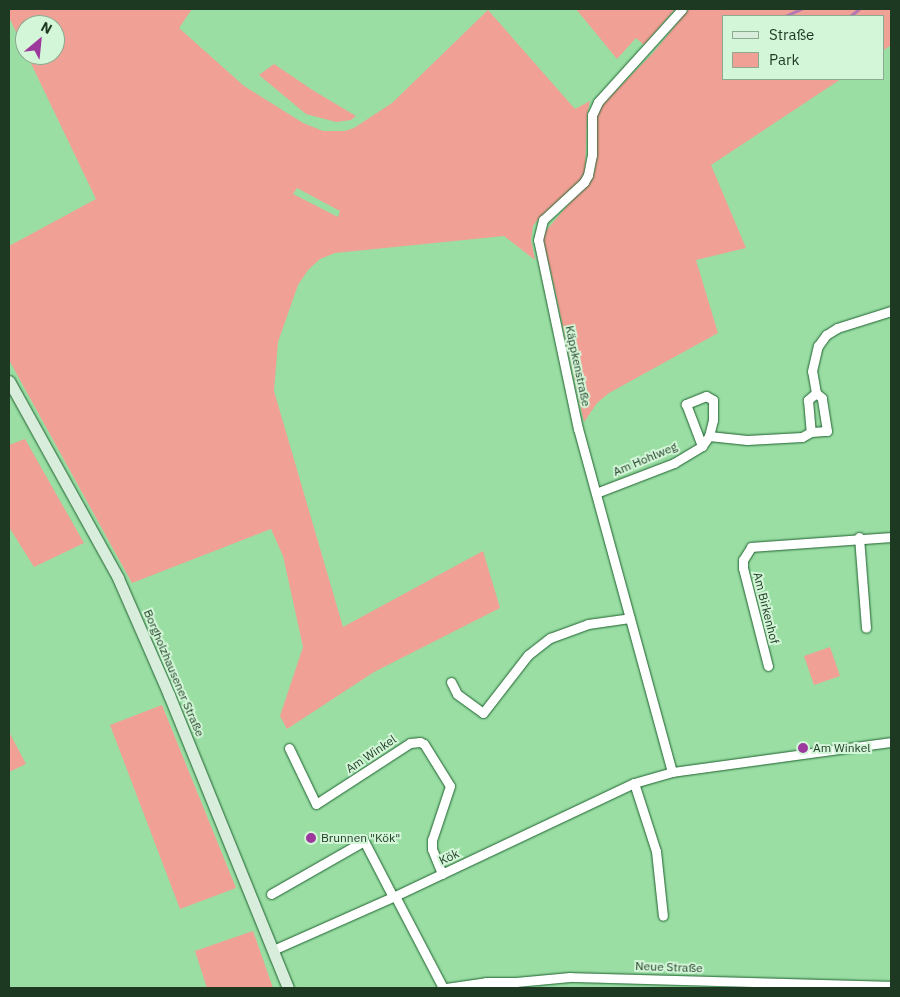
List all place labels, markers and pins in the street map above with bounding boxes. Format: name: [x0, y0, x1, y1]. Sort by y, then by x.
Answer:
place label: Am Winkel: [813, 741, 870, 755]
marker: Am Winkel: [797, 742, 809, 754]
place label: Brunnen "Kök": [321, 831, 400, 845]
marker: Brunnen "Kök": [305, 832, 317, 844]

